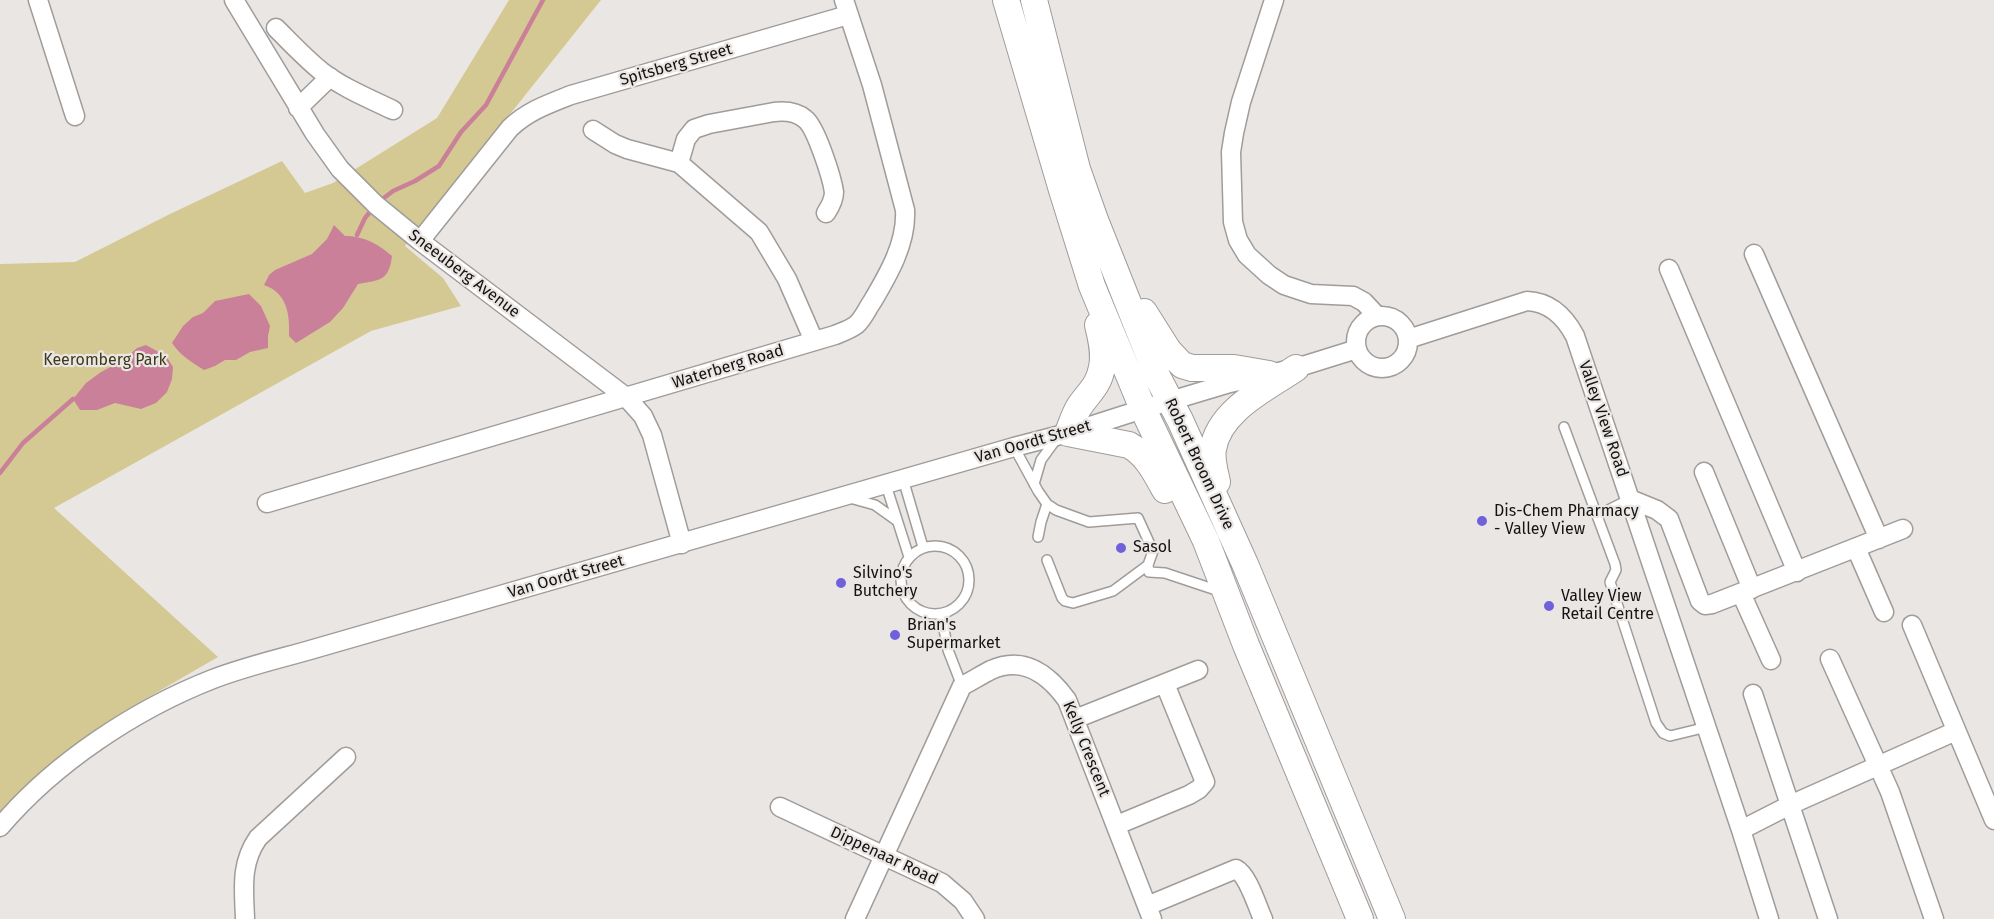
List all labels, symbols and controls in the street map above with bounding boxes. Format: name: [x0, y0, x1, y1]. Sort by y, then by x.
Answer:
street label: Spitsberg Street: [618, 40, 734, 90]
street label: Sneeuberg Avenue: [404, 226, 524, 322]
street label: Waterberg Road: [670, 341, 786, 393]
park label: Keeromberg Park: [43, 351, 167, 371]
street label: Valley View Road: [1574, 358, 1632, 480]
street label: Robert Broom Drive: [1160, 395, 1238, 533]
street label: Van Oordt Street: [973, 416, 1093, 468]
place label: Dis-Chem Pharmacy - Valley View: [1494, 502, 1639, 540]
marker: Dis-Chem Pharmacy - Valley View: [1475, 514, 1489, 528]
place label: Sasol: [1133, 538, 1172, 558]
marker: Sasol: [1114, 541, 1128, 555]
street label: Van Oordt Street: [506, 551, 626, 603]
place label: Silvino's Butchery: [853, 564, 917, 602]
marker: Silvino's Butchery: [834, 576, 848, 590]
place label: Valley View Retail Centre: [1561, 587, 1654, 625]
marker: Valley View Retail Centre: [1542, 599, 1556, 613]
place label: Brian's Supermarket: [907, 616, 1001, 654]
marker: Brian's Supermarket: [888, 628, 902, 642]
street label: Kelly Crescent: [1058, 699, 1114, 799]
street label: Dippenaar Road: [827, 823, 941, 889]

